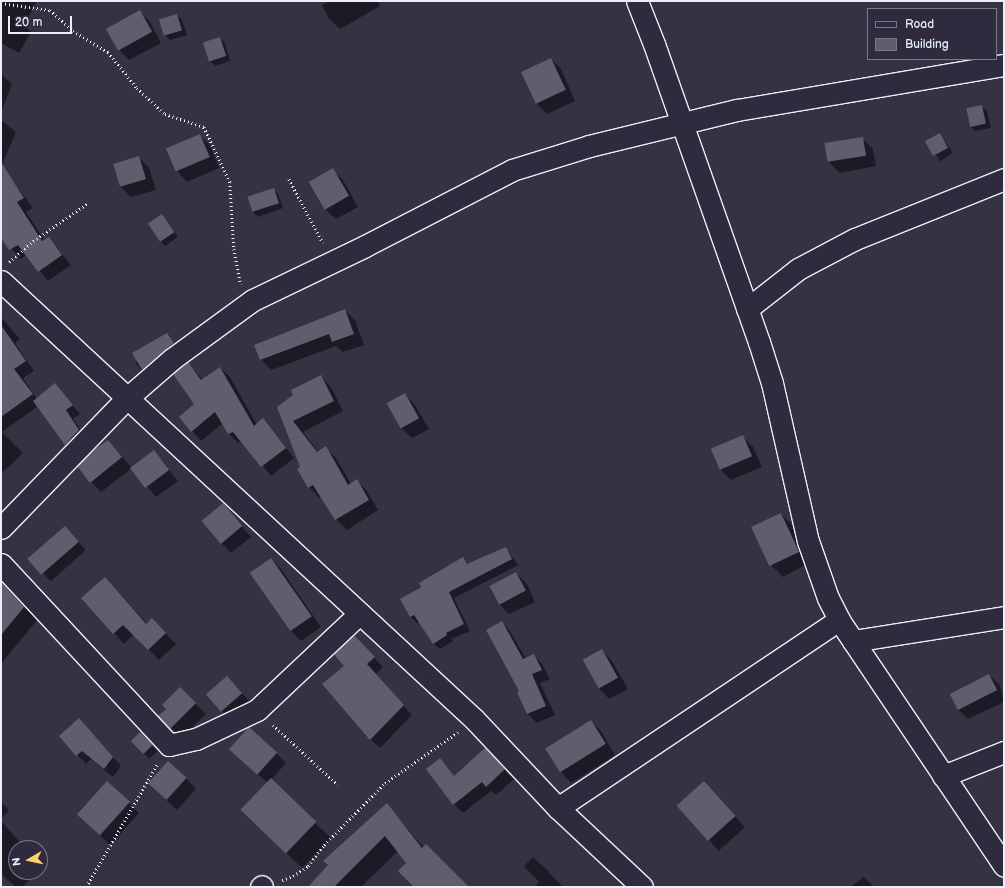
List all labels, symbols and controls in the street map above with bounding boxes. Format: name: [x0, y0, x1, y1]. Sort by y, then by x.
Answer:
scale bar: [10, 8, 74, 34]
legend: [867, 8, 997, 60]
text: 20 m: [15, 15, 42, 30]
text: Road: [905, 17, 934, 32]
text: Building: [905, 37, 949, 52]
north arrow: [8, 840, 48, 880]
text: N: [10, 857, 24, 867]

